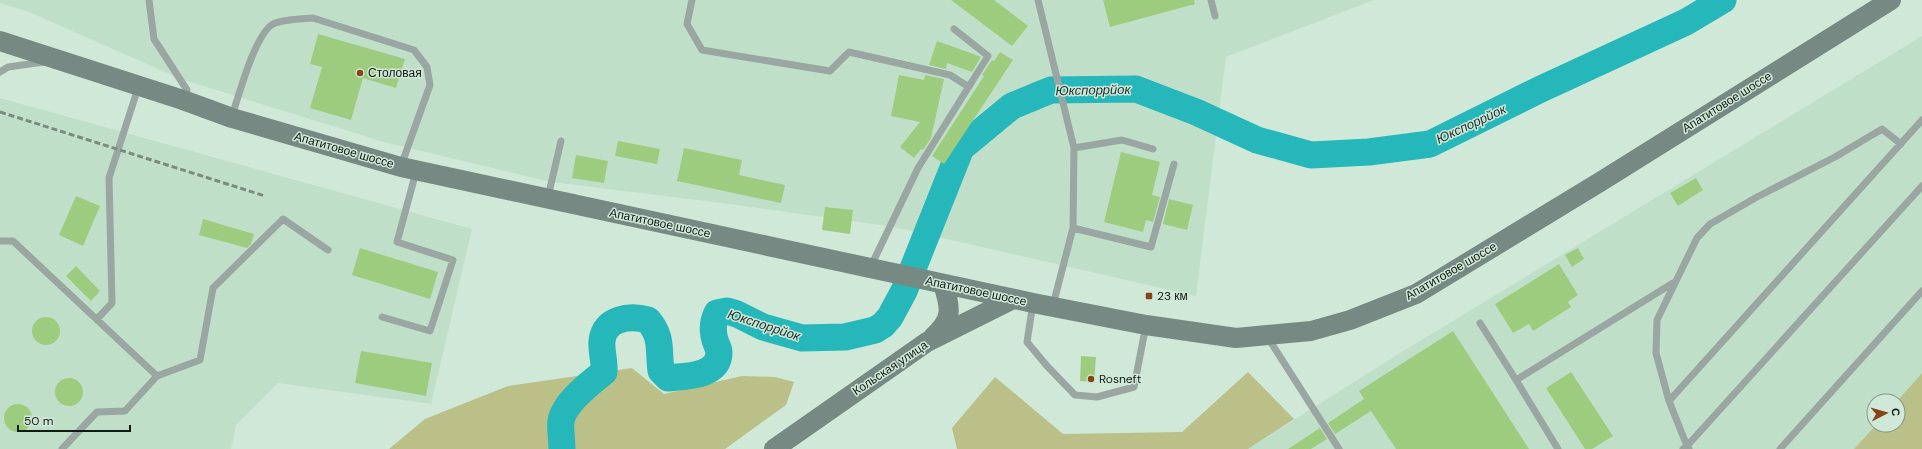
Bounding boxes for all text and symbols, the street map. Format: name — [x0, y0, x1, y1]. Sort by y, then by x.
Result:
place label: Столовая — [368, 65, 422, 81]
marker: Столовая — [355, 68, 365, 78]
street label: Апатитовое шоссе — [1679, 68, 1775, 136]
water label: Юкспоррйок — [1055, 81, 1132, 99]
water label: Юкспоррйок — [1433, 100, 1509, 148]
street label: Апатитовое шоссе — [292, 128, 396, 172]
street label: Апатитовое шоссе — [608, 204, 712, 242]
street label: Апатитовое шоссе — [1402, 238, 1500, 304]
street label: Апатитовое шоссе — [924, 272, 1028, 310]
place label: 23 км — [1157, 288, 1188, 304]
marker: 23 км — [1144, 291, 1154, 301]
water label: Юкспоррйок — [726, 305, 803, 345]
street label: Кольская улица — [849, 337, 931, 399]
place label: Rosneft — [1099, 371, 1142, 387]
marker: Rosneft — [1086, 374, 1096, 384]
north arrow — [1866, 393, 1906, 433]
scale bar — [18, 407, 130, 433]
text: С — [1889, 407, 1903, 417]
text: 50 m — [24, 413, 53, 429]

